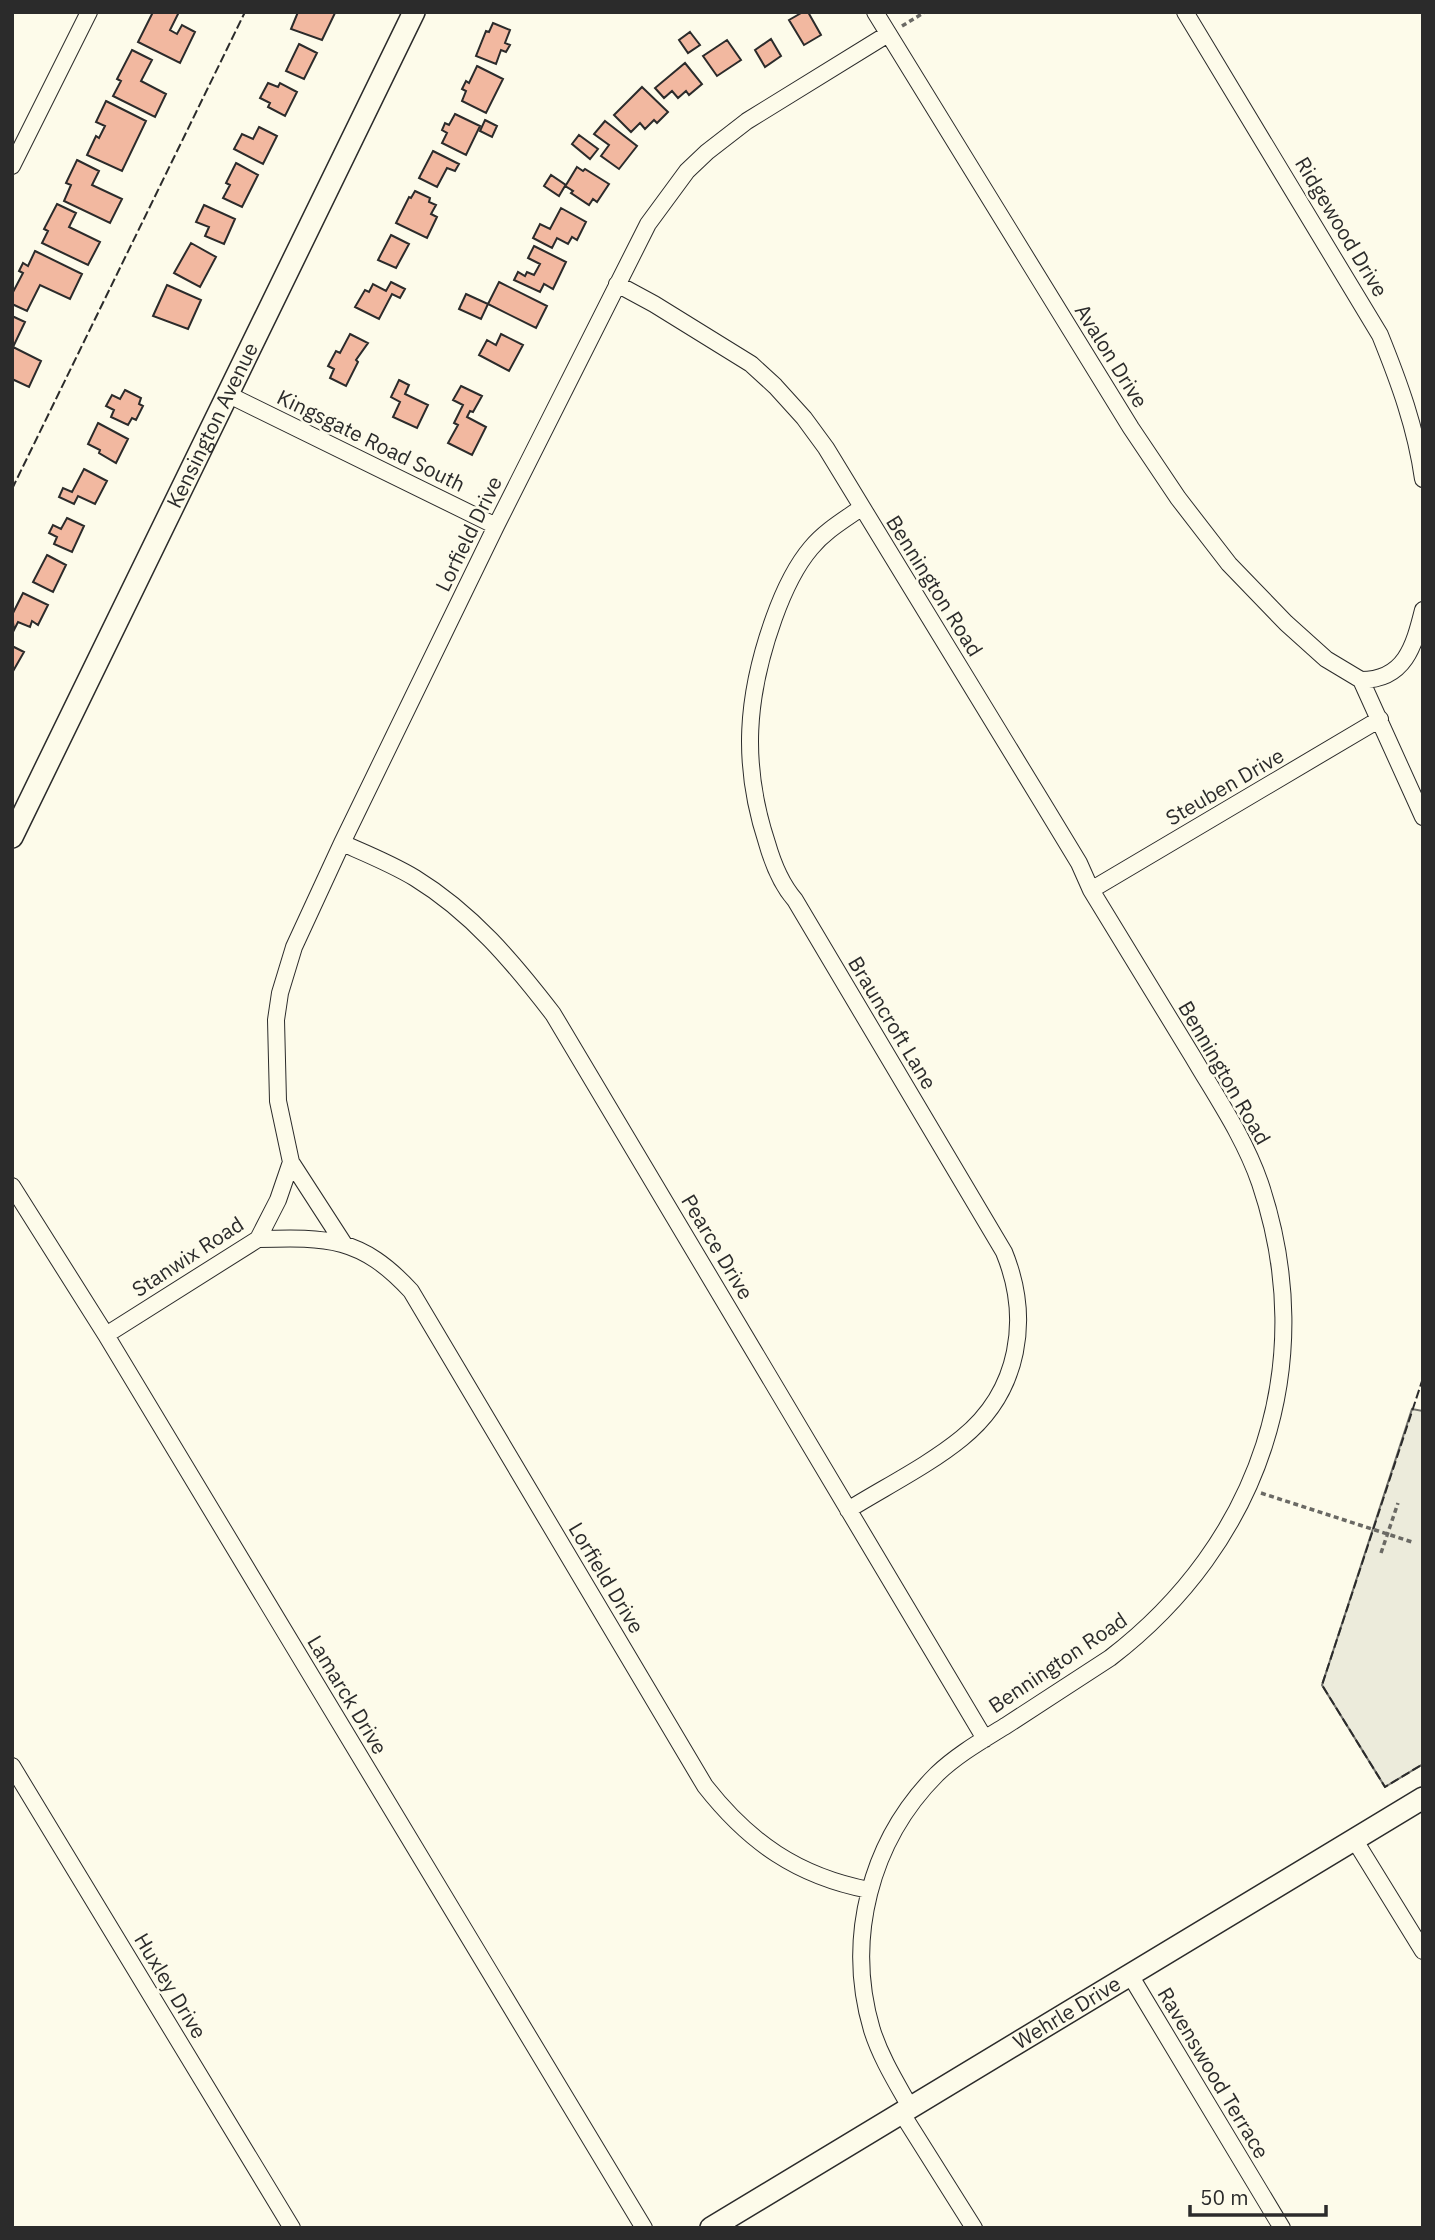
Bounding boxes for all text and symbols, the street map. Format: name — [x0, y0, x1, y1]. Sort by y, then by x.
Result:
street label: Ridgewood Drive — [1289, 151, 1395, 302]
street label: Avalon Drive — [1069, 298, 1155, 413]
street label: Kensington Avenue — [160, 337, 264, 512]
street label: Kingsgate Road South — [273, 382, 470, 498]
street label: Lorfield Drive — [428, 471, 508, 596]
street label: Bennington Road — [880, 510, 990, 661]
street label: Steuben Drive — [1160, 741, 1289, 831]
street label: Brauncroft Lane — [842, 951, 944, 1094]
street label: Bennington Road — [1172, 996, 1277, 1149]
street label: Pearce Drive — [675, 1189, 760, 1304]
street label: Stanwix Road — [126, 1210, 249, 1303]
street label: Lorfield Drive — [563, 1517, 651, 1638]
street label: Bennington Road — [983, 1605, 1132, 1719]
street label: Lamarck Drive — [301, 1630, 394, 1759]
street label: Huxley Drive — [128, 1927, 213, 2044]
street label: Wehrle Drive — [1008, 1969, 1125, 2055]
street label: Ravenswood Terrace — [1152, 1982, 1276, 2163]
scale bar — [1190, 2174, 1326, 2218]
text: 50 m — [1200, 2183, 1249, 2211]

